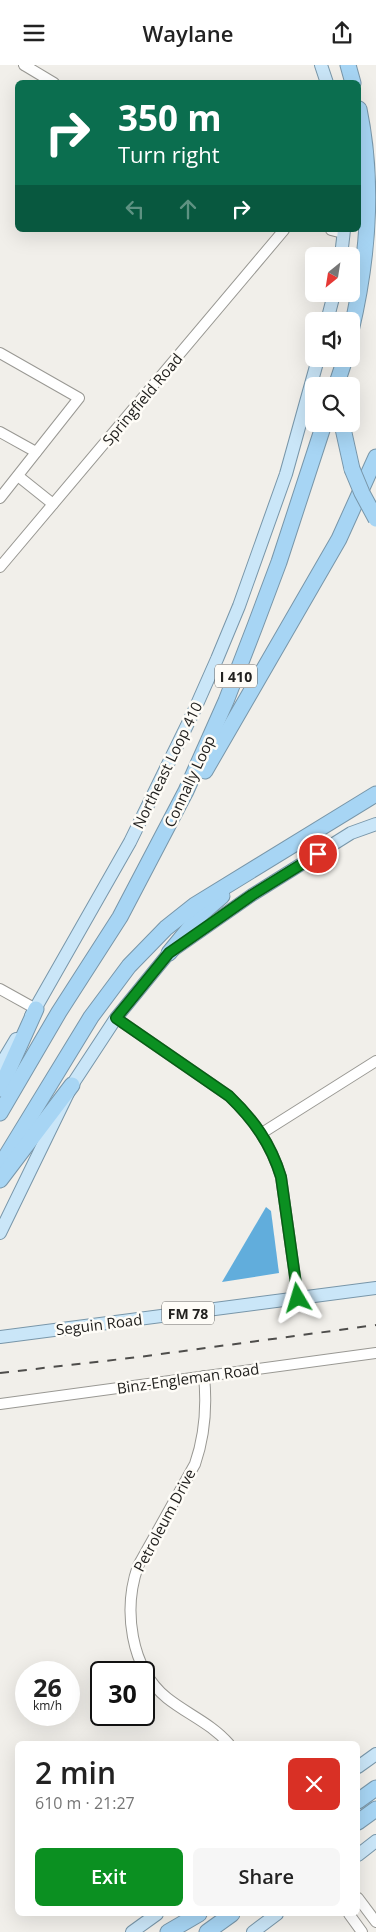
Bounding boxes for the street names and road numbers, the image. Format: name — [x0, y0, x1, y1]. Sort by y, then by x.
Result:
street label: Springfield Road — [98, 349, 186, 449]
road number: I 410 — [215, 665, 257, 687]
street label: Northeast Loop 410 — [128, 698, 206, 832]
street label: Connally Loop — [159, 732, 219, 830]
road number: FM 78 — [162, 1301, 214, 1325]
street label: Seguin Road — [55, 1309, 143, 1339]
street label: Binz-Engleman Road — [116, 1358, 260, 1398]
street label: Petroleum Drive — [128, 1465, 200, 1575]

